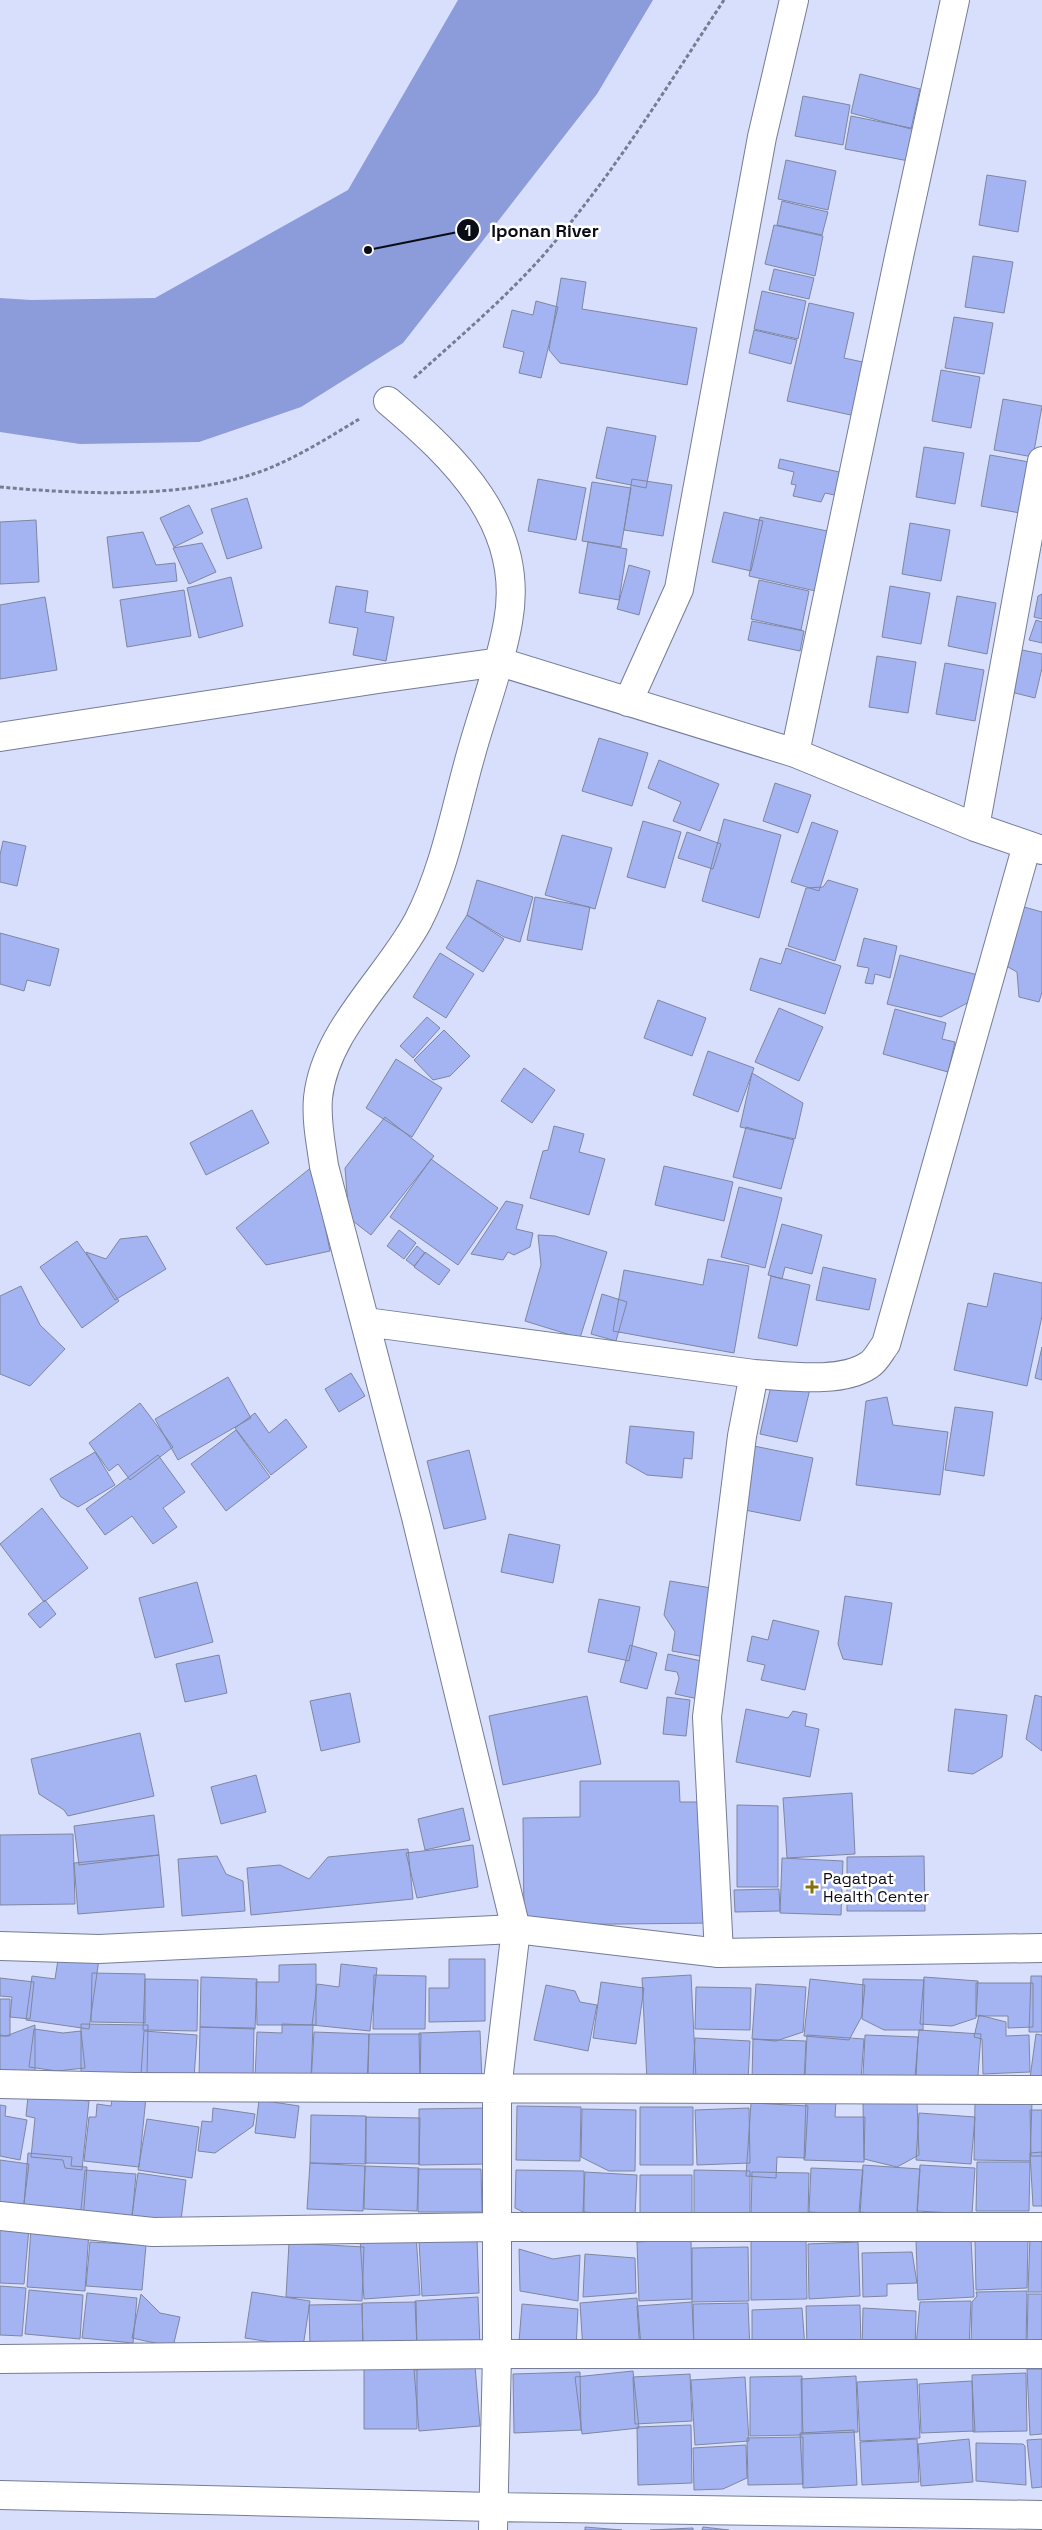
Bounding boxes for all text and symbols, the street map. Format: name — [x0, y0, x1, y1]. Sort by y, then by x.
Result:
callout: Iponan River — [456, 214, 608, 247]
text: Iponan River — [491, 219, 599, 242]
text: 1 — [465, 221, 471, 240]
place label: Pagatpat Health Center — [823, 1868, 929, 1907]
marker: Pagatpat Health Center — [805, 1880, 819, 1894]

